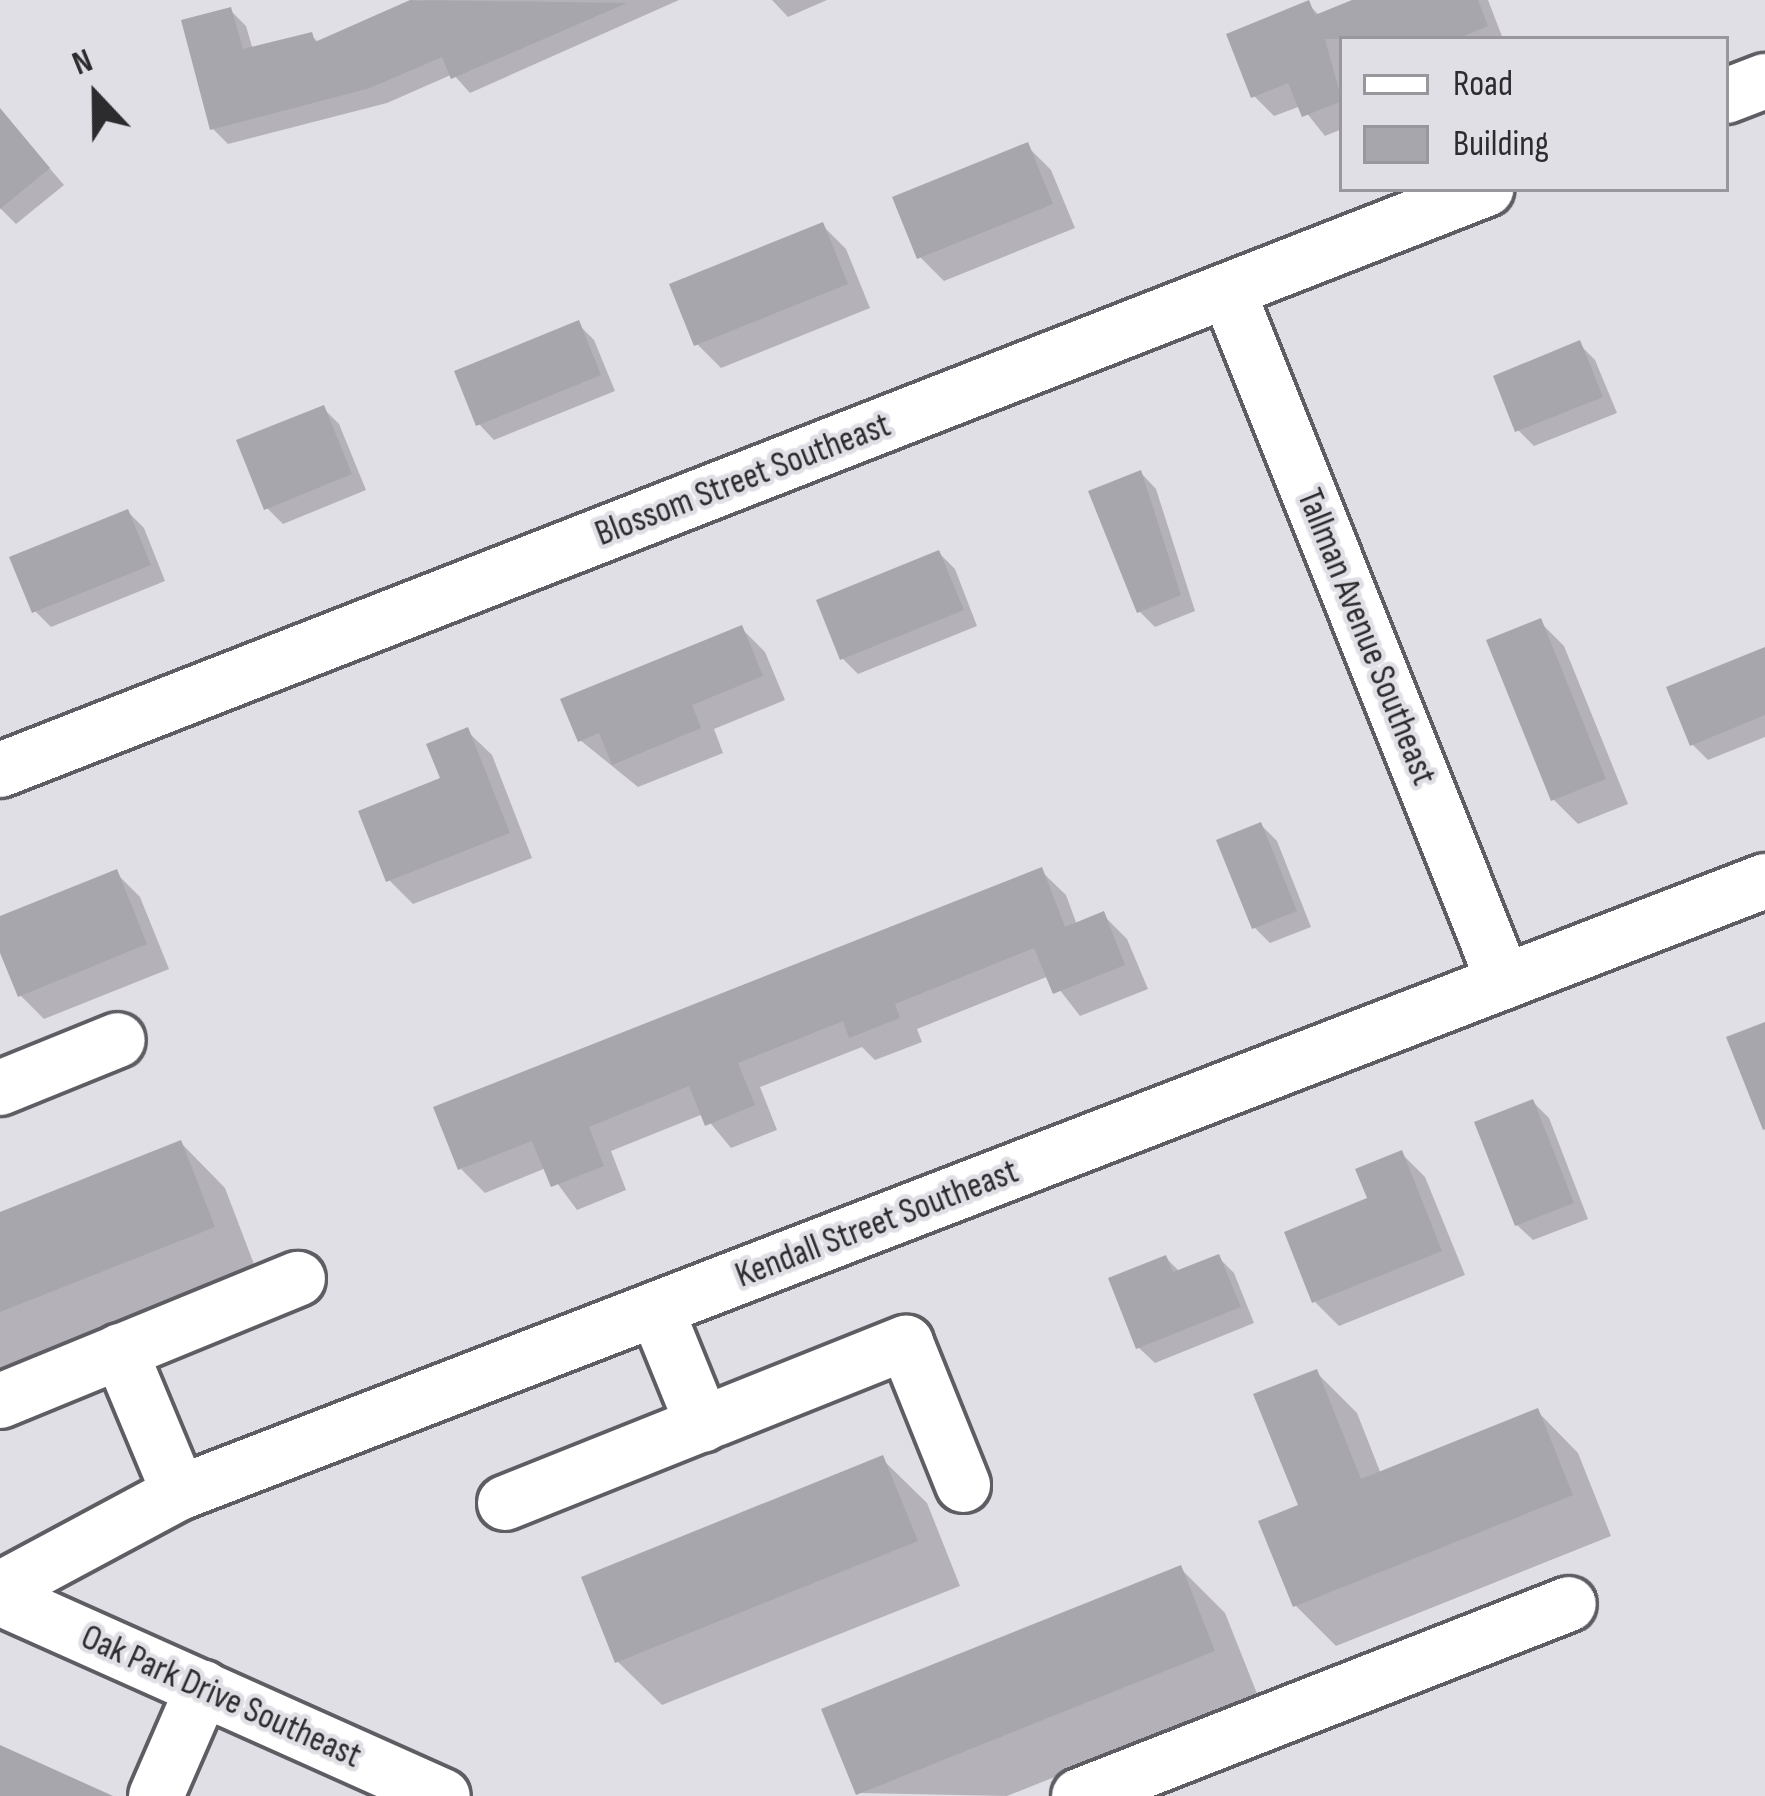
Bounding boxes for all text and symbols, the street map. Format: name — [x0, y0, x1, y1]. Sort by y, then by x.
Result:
north arrow — [36, 36, 156, 156]
legend — [1339, 36, 1729, 192]
text: N — [67, 41, 98, 84]
text: Road — [1453, 63, 1513, 106]
text: Building — [1453, 123, 1549, 166]
street label: Blossom Street Southeast — [589, 404, 897, 556]
street label: Tallman Avenue Southeast — [1287, 483, 1445, 791]
street label: Kendall Street Southeast — [730, 1150, 1024, 1298]
street label: Oak Park Drive Southeast — [74, 1616, 368, 1778]

